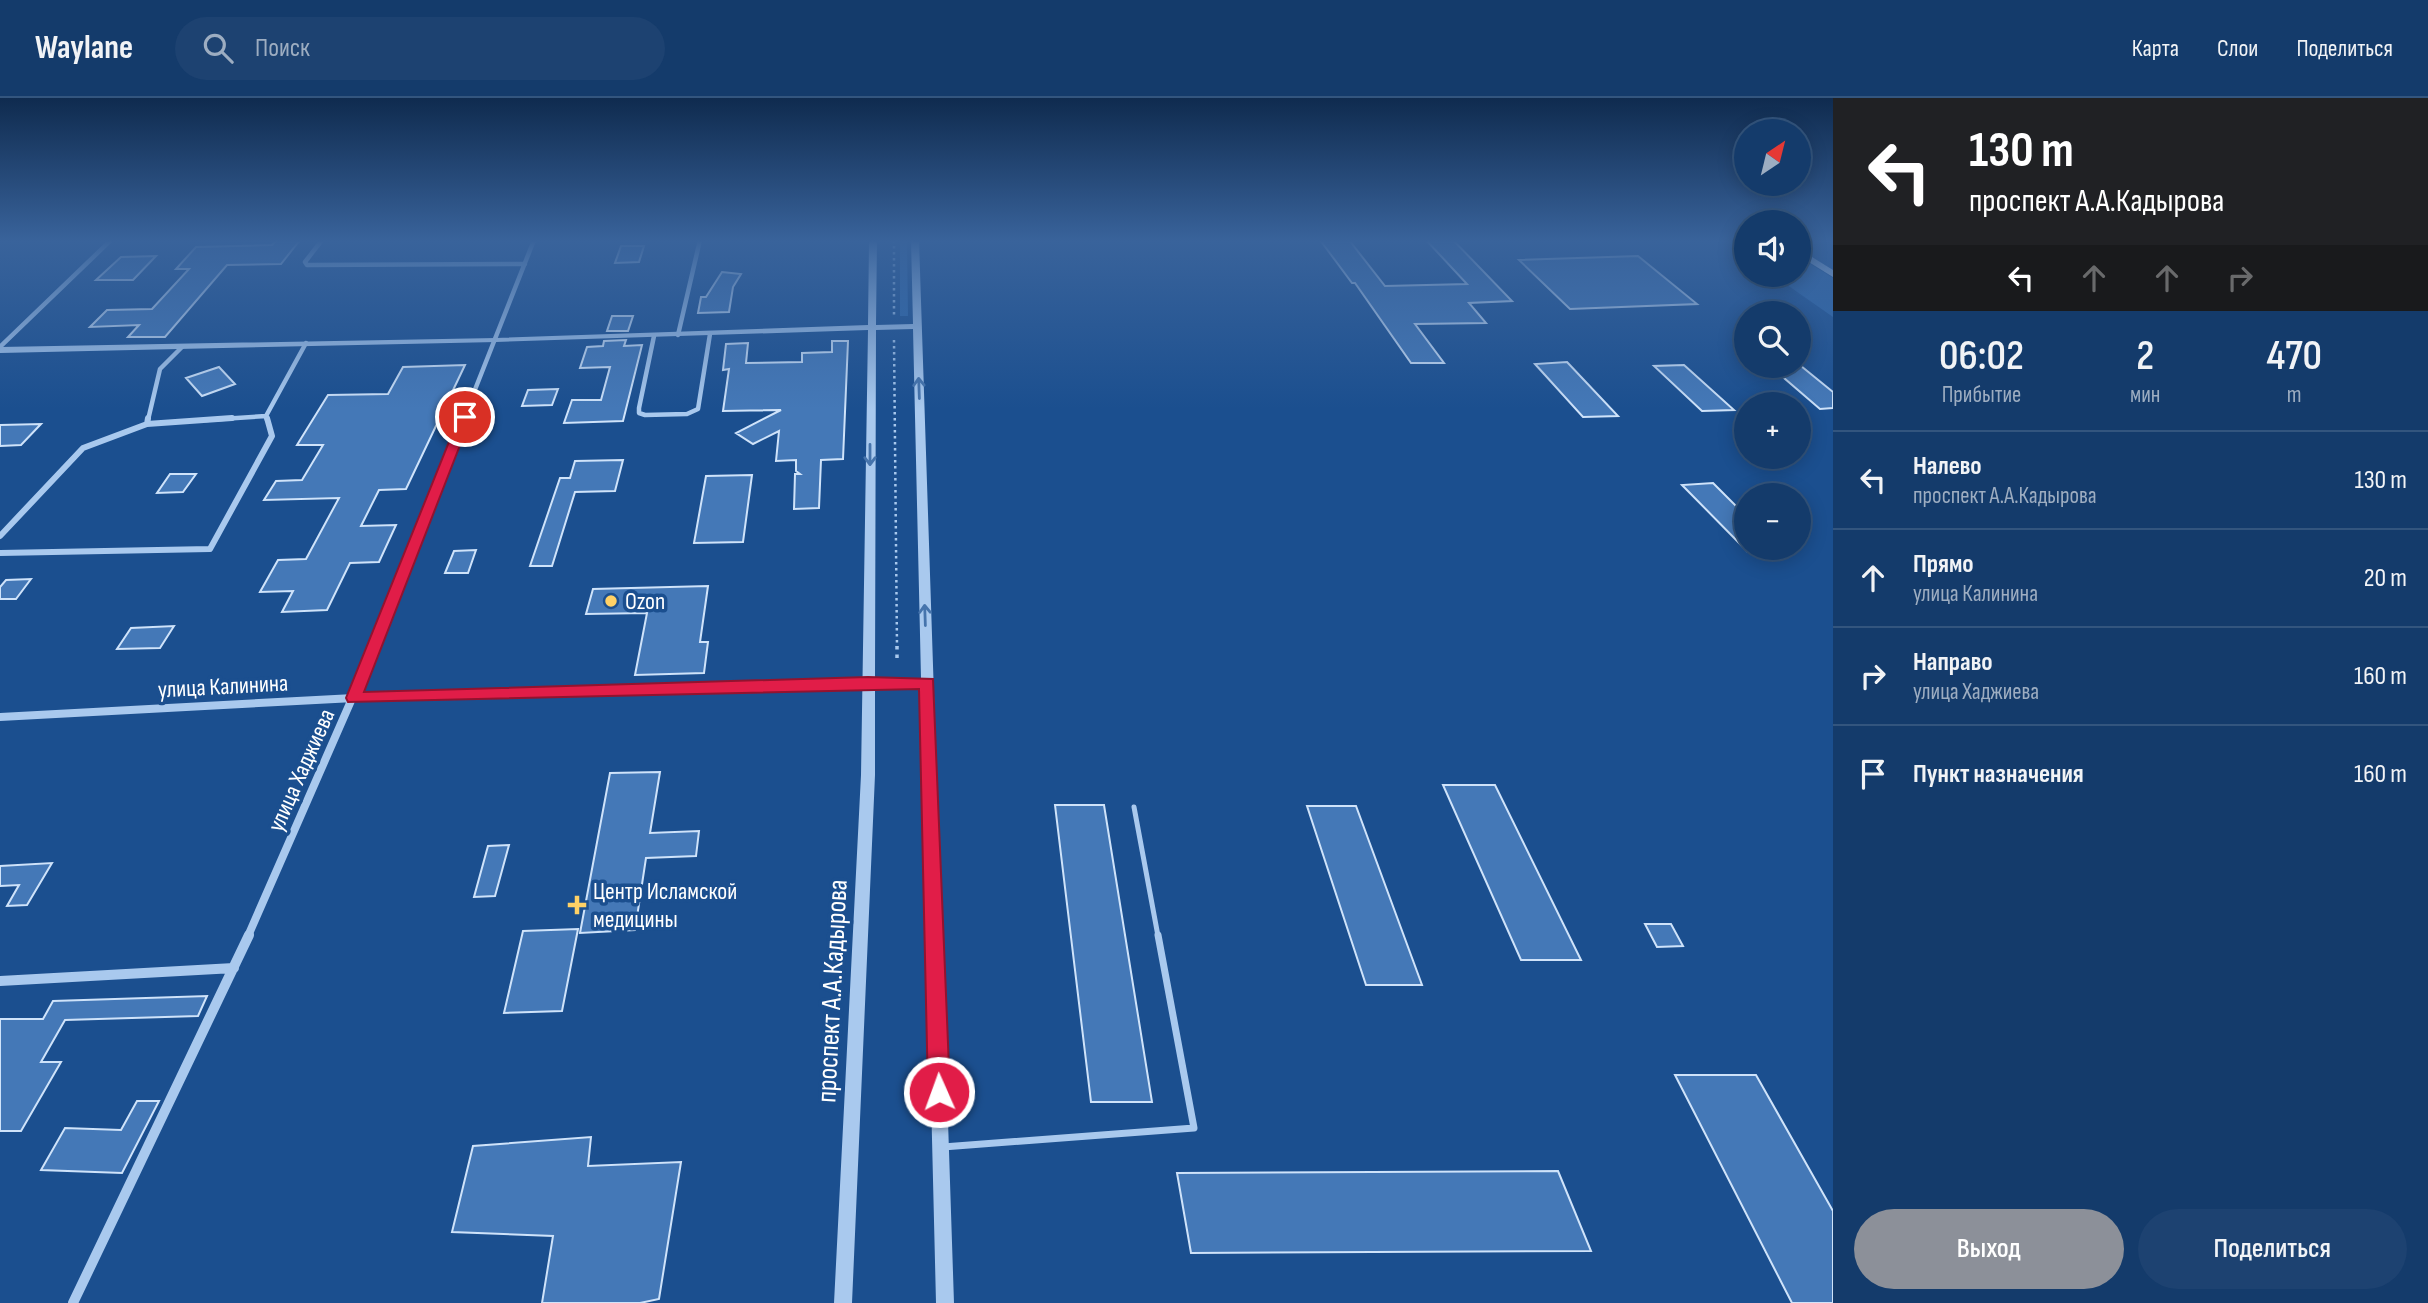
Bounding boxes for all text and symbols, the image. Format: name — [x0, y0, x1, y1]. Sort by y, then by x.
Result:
search box — [175, 17, 665, 80]
text: Waylane — [35, 28, 133, 68]
icon: search — [199, 29, 237, 67]
text: Поиск — [255, 33, 310, 64]
text: Карта — [2132, 34, 2179, 63]
text: Слои — [2217, 34, 2258, 63]
text: Поделиться — [2296, 34, 2393, 63]
north arrow — [1734, 119, 1811, 196]
map controls — [1734, 119, 1811, 560]
text: 130 m — [1969, 122, 2074, 181]
icon: left — [1854, 126, 1945, 217]
text: проспект А.А.Кадырова — [1969, 182, 2224, 221]
button: sound — [1734, 210, 1811, 287]
icon: left — [2002, 259, 2040, 297]
icon: ahead — [2075, 259, 2113, 297]
icon: ahead — [2148, 259, 2186, 297]
icon: right — [2221, 259, 2259, 297]
button: search — [1734, 301, 1811, 378]
text: 06:02 — [1939, 331, 2024, 382]
text: 2 — [2136, 331, 2154, 382]
text: 470 — [2267, 331, 2322, 382]
one-way arrow — [912, 377, 925, 400]
text: Прибытие — [1942, 381, 2021, 409]
text: мин — [2130, 381, 2160, 409]
text: m — [2287, 381, 2302, 409]
pin — [435, 387, 495, 447]
button: + — [1734, 392, 1811, 469]
icon: arrive — [446, 398, 484, 436]
one-way arrow — [863, 444, 877, 467]
text: Налево — [1913, 451, 1982, 482]
icon: left — [1854, 461, 1892, 499]
text: 130 m — [2355, 465, 2407, 496]
text: проспект А.А.Кадырова — [1913, 482, 2097, 510]
button: − — [1734, 483, 1811, 560]
text: Прямо — [1913, 549, 1974, 580]
icon: ahead — [1854, 559, 1892, 597]
text: 20 m — [2364, 563, 2407, 594]
text: улица Калинина — [1913, 580, 2038, 608]
place label: Ozon — [625, 587, 665, 616]
marker: Ozon — [603, 593, 619, 609]
one-way arrow — [918, 604, 932, 627]
text: Направо — [1913, 647, 1992, 678]
icon: right — [1854, 657, 1892, 695]
text: 160 m — [2354, 661, 2407, 692]
street label: улица Калинина — [157, 669, 289, 704]
text: улица Хаджиева — [1913, 678, 2039, 706]
street label: улица Хаджиева — [261, 704, 341, 836]
icon: arrive — [1854, 755, 1892, 793]
text: Пункт назначения — [1913, 759, 2084, 790]
text: 160 m — [2354, 759, 2407, 790]
place label: Центр Исламской медицины — [593, 877, 737, 934]
street label: проспект А.А.Кадырова — [810, 879, 855, 1103]
marker: Центр Исламской медицины — [567, 895, 587, 915]
position arrow — [902, 1055, 976, 1129]
button: Выход — [1854, 1209, 2124, 1289]
button: Поделиться — [2138, 1209, 2407, 1289]

